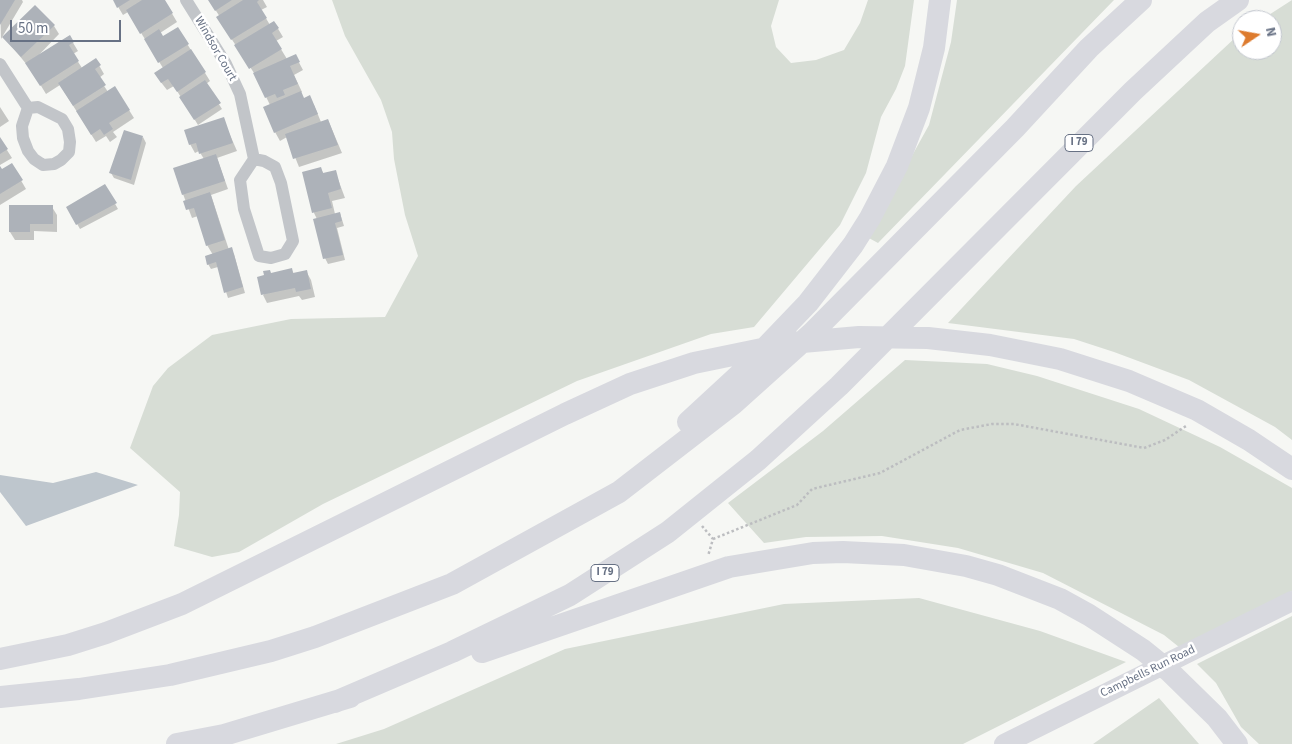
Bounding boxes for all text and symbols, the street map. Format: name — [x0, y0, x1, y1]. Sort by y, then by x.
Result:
scale bar — [12, 10, 124, 42]
north arrow — [1232, 10, 1282, 60]
street label: Windsor Court — [191, 14, 239, 84]
text: 50 m — [18, 18, 48, 39]
text: N — [1260, 25, 1281, 39]
road number: I 79 — [1065, 134, 1093, 152]
road number: I 79 — [591, 564, 619, 582]
street label: Campbells Run Road — [1098, 643, 1198, 701]

